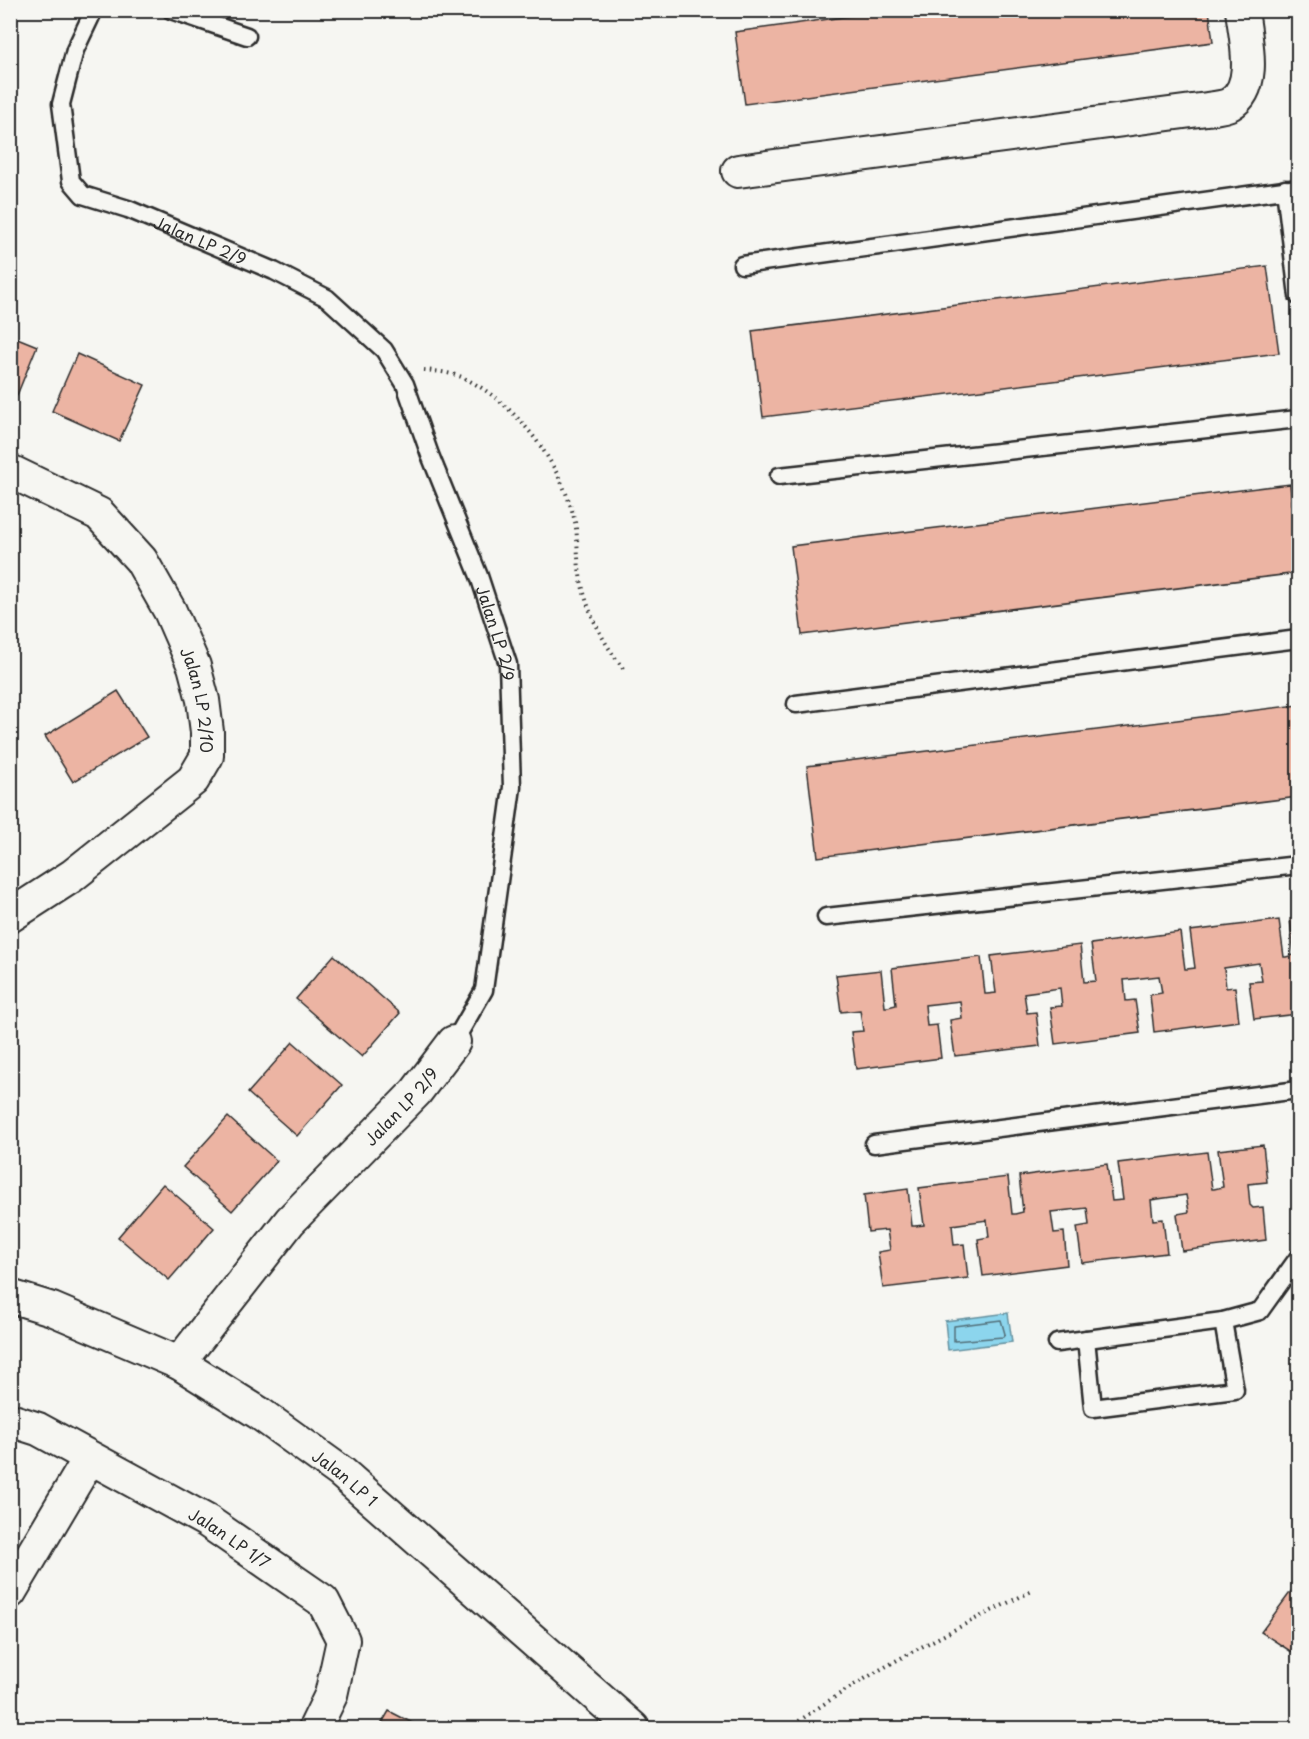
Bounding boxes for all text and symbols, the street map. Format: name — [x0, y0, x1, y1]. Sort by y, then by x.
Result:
street label: Jalan LP 2/9 — [150, 209, 251, 270]
street label: Jalan LP 2/9 — [471, 582, 521, 681]
street label: Jalan LP 2/10 — [175, 643, 219, 753]
street label: Jalan LP 2/9 — [359, 1062, 443, 1150]
street label: Jalan LP 1 — [308, 1443, 383, 1511]
street label: Jalan LP 1/7 — [185, 1501, 276, 1574]

